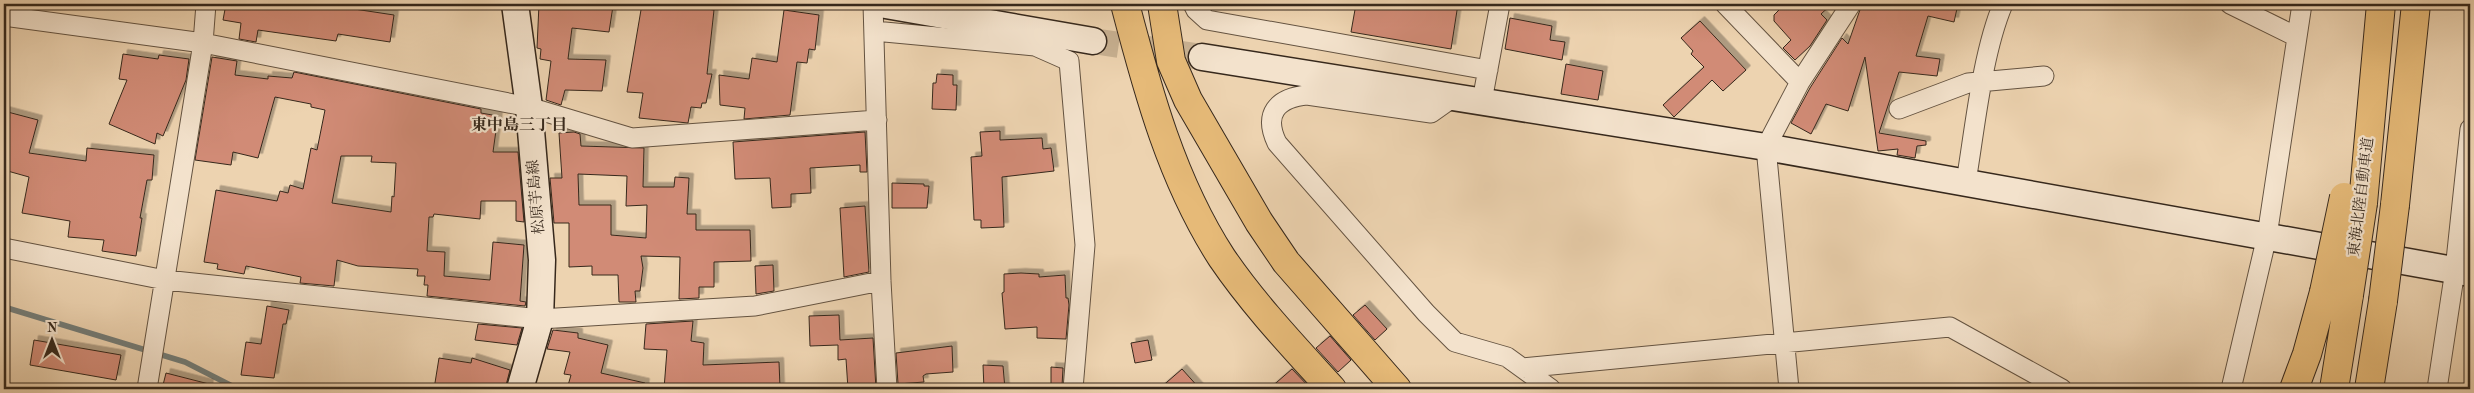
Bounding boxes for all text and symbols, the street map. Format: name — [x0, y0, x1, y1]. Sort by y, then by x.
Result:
district label: 東中島三丁目 — [471, 116, 567, 134]
street label: 東海北陸自動車道 — [2345, 136, 2377, 257]
street label: 松原芋島線 — [524, 159, 548, 235]
north arrow — [28, 316, 78, 366]
text: N — [47, 321, 58, 335]

